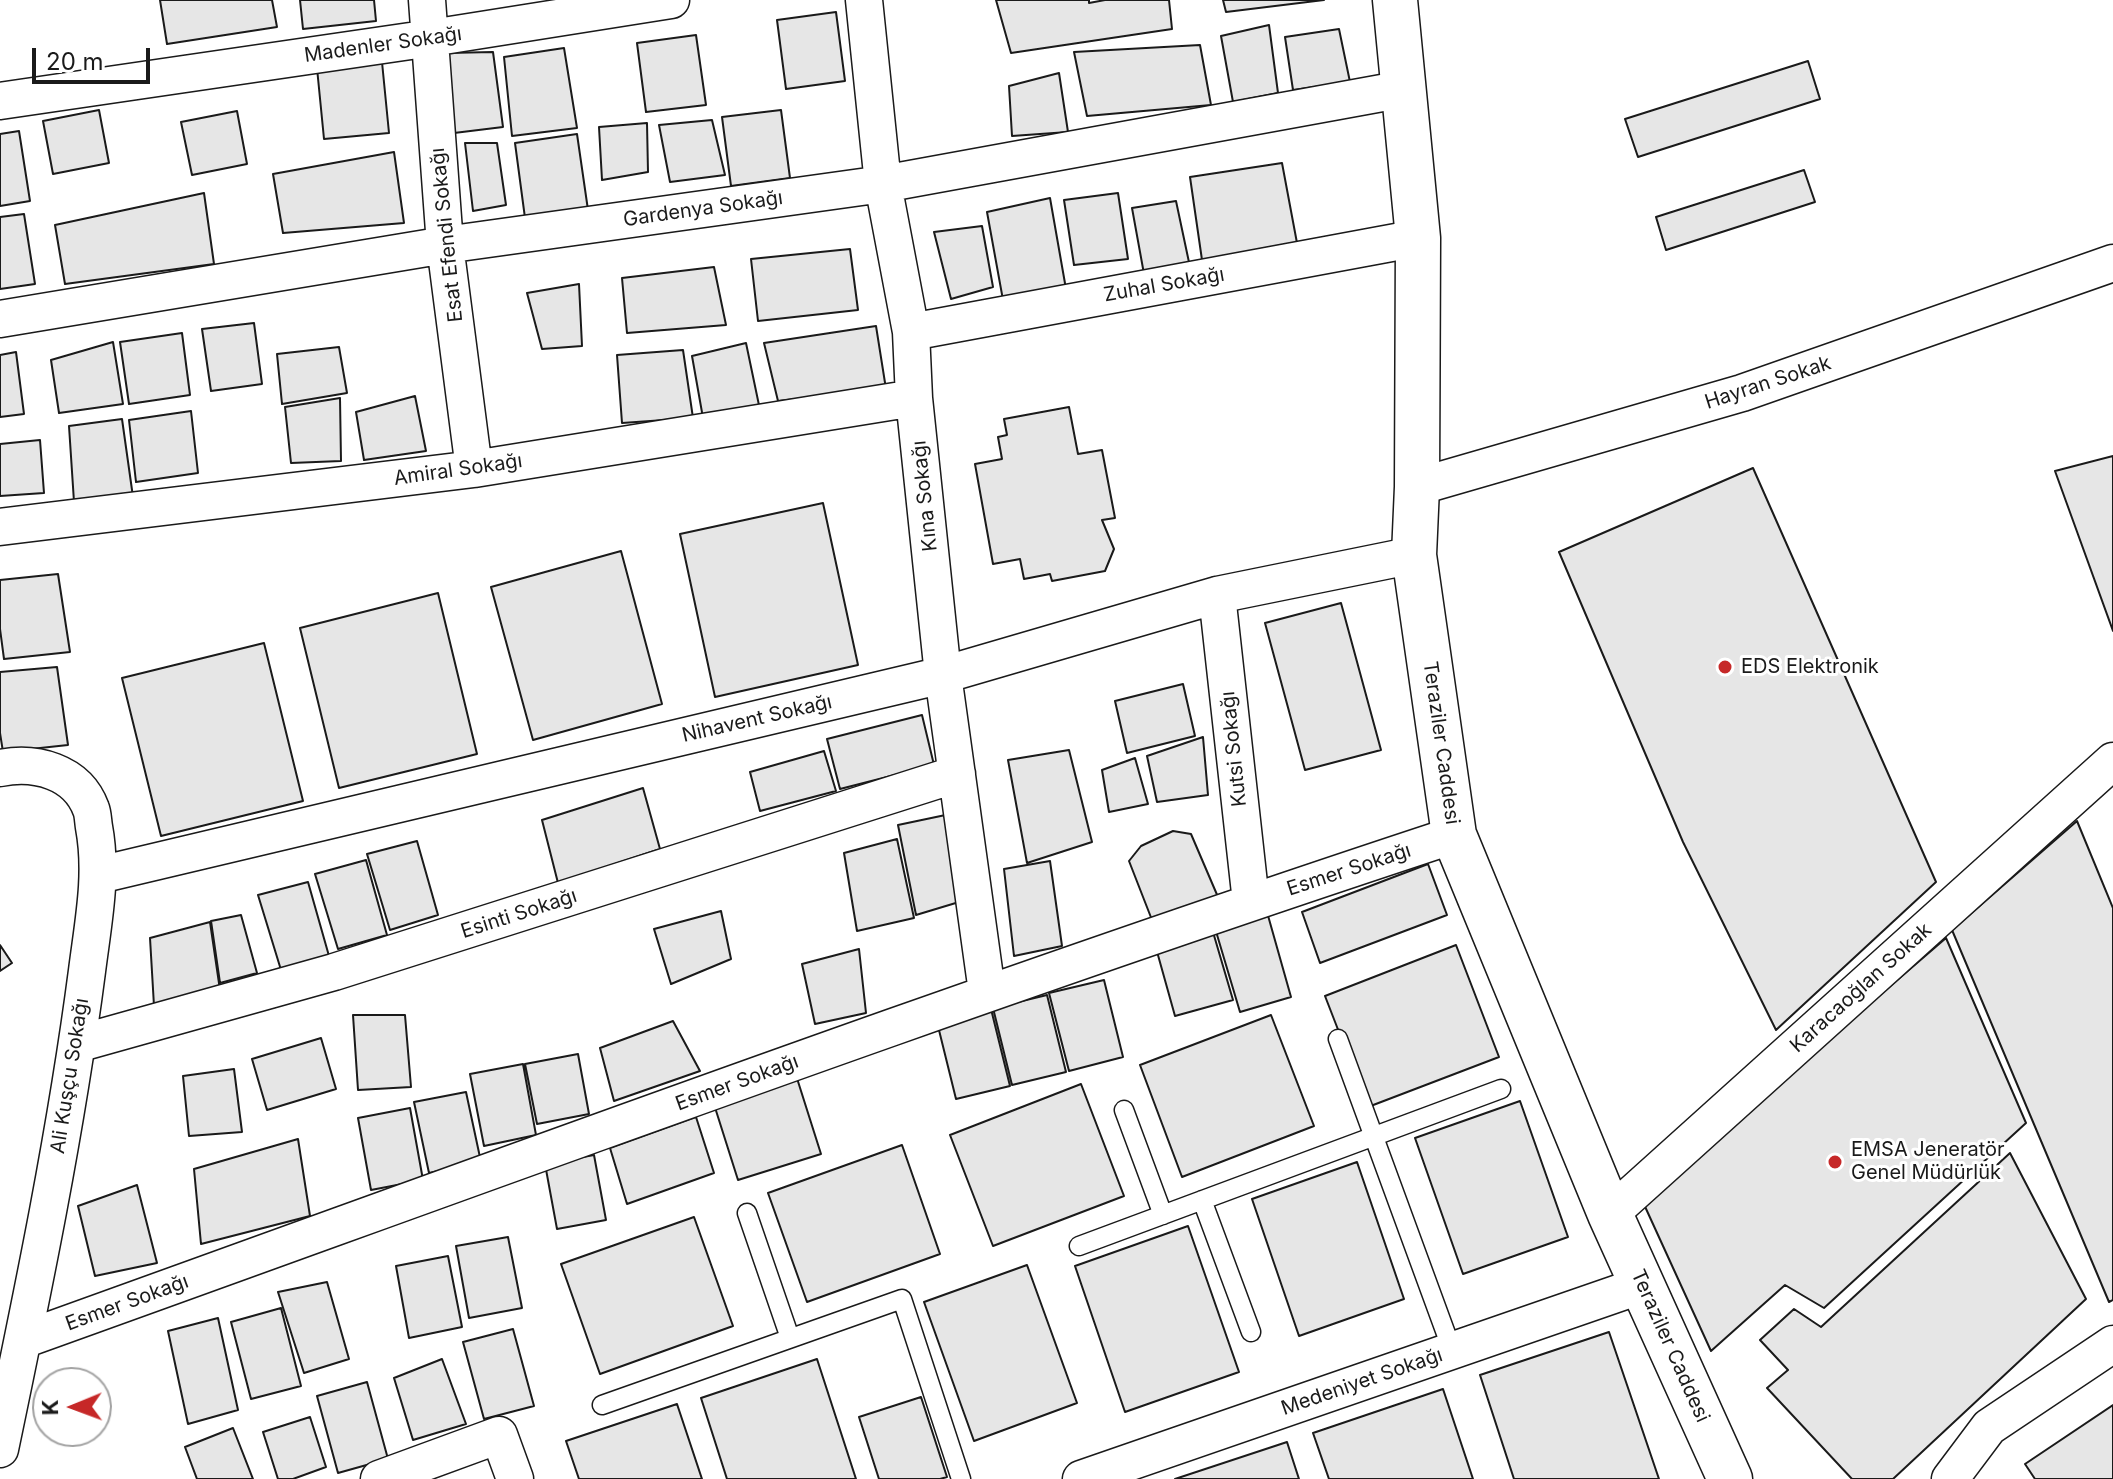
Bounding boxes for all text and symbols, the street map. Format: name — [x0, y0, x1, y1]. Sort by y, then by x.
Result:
street label: Madenler Sokağı — [303, 22, 463, 68]
scale bar — [36, 32, 154, 82]
text: 20 m — [46, 47, 104, 76]
street label: Esat Efendi Sokağı — [426, 147, 468, 323]
street label: Gardenya Sokağı — [622, 186, 784, 232]
street label: Zuhal Sokağı — [1102, 263, 1226, 307]
street label: Hayran Sokak — [1702, 351, 1834, 415]
street label: Kına Sokağı — [907, 439, 943, 553]
street label: Amiral Sokağı — [392, 449, 524, 491]
place label: EDS Elektronik — [1741, 655, 1879, 679]
marker: EDS Elektronik — [1716, 658, 1734, 676]
street label: Teraziler Caddesi — [1418, 660, 1464, 826]
street label: Nihavent Sokağı — [680, 690, 834, 748]
street label: Kutsi Sokağı — [1216, 690, 1252, 808]
street label: Esmer Sokağı — [1284, 839, 1414, 901]
street label: Esinti Sokağı — [458, 884, 580, 944]
street label: Karacaoğlan Sokak — [1785, 918, 1937, 1058]
street label: Ali Kuşçu Sokağı — [46, 996, 94, 1156]
street label: Esmer Sokağı — [672, 1050, 802, 1116]
place label: EMSA Jeneratör Genel Müdürlük — [1851, 1138, 2005, 1185]
marker: EMSA Jeneratör Genel Müdürlük — [1826, 1153, 1844, 1171]
street label: Teraziler Caddesi — [1626, 1266, 1714, 1426]
street label: Esmer Sokağı — [62, 1270, 192, 1336]
street label: Medeniyet Sokağı — [1278, 1343, 1446, 1421]
north arrow — [32, 1367, 112, 1447]
text: K — [37, 1399, 63, 1416]

